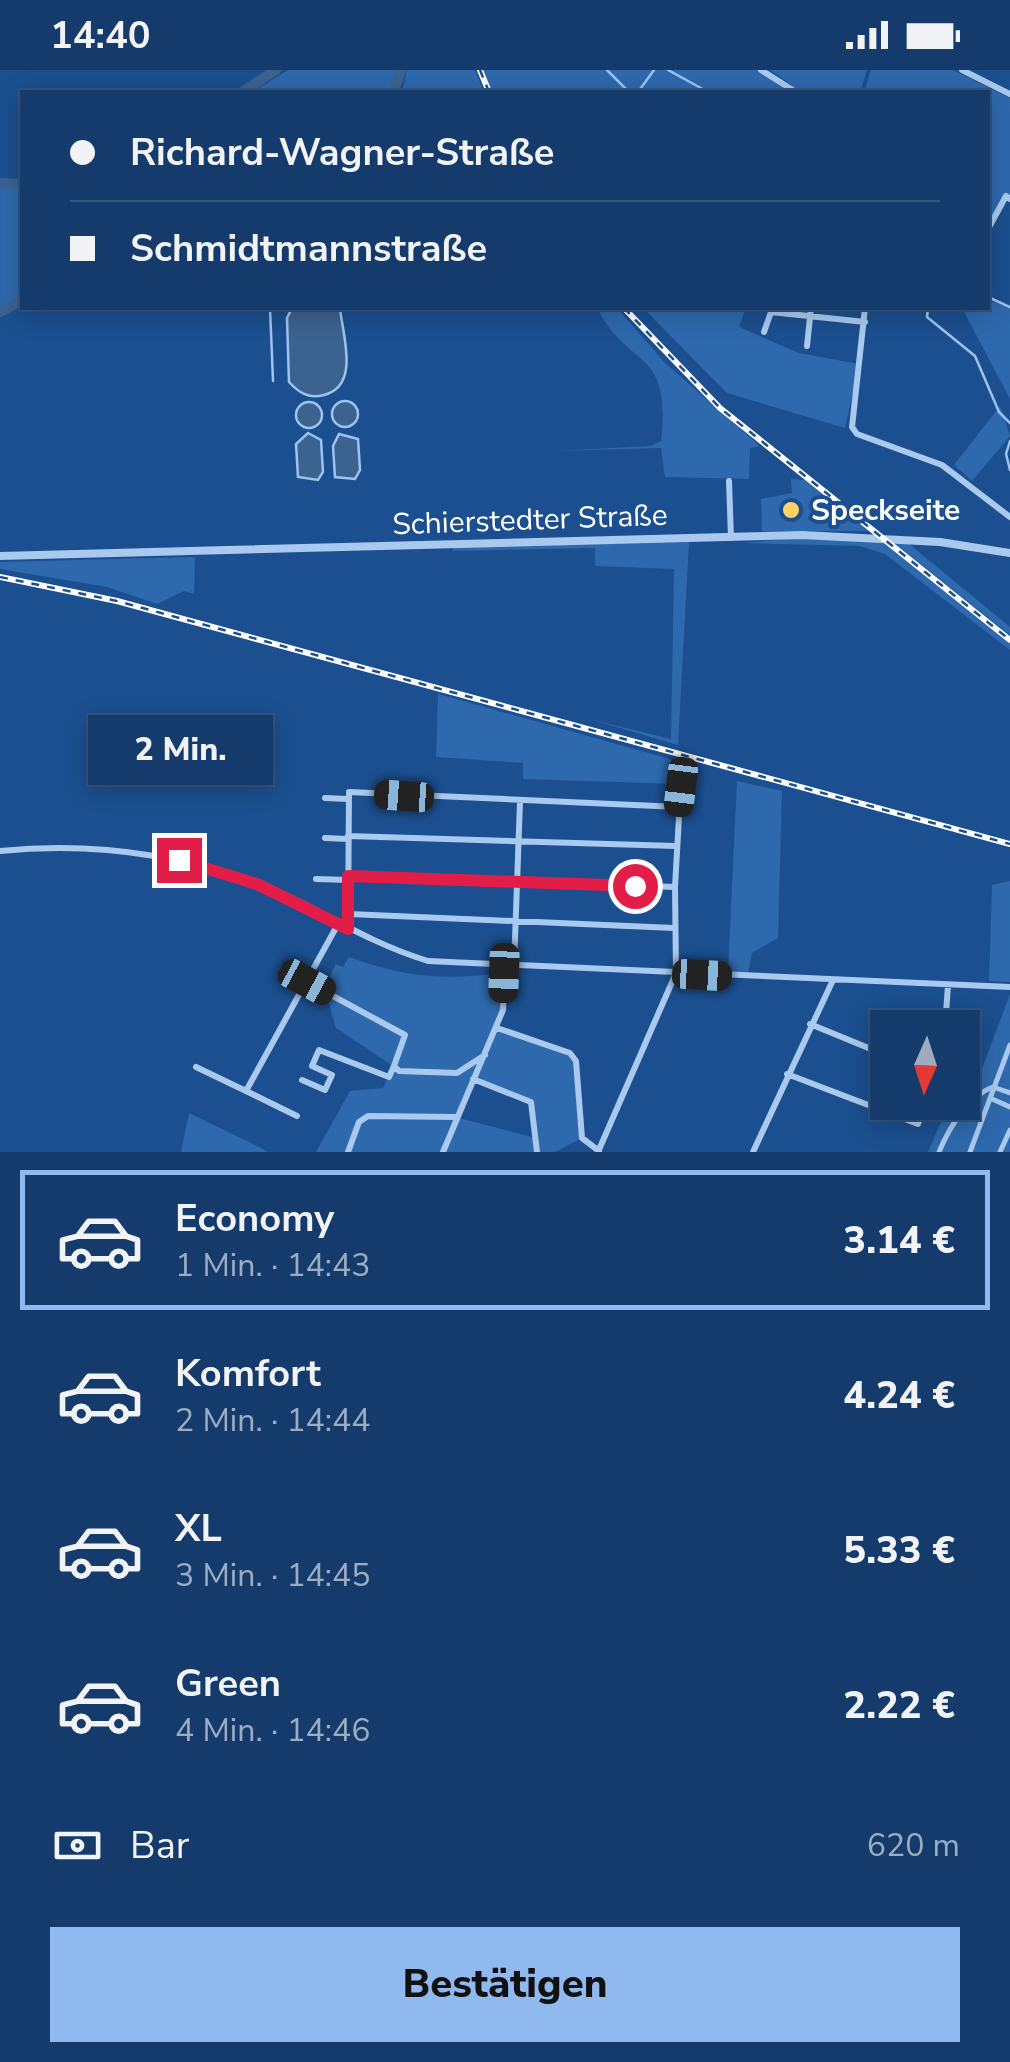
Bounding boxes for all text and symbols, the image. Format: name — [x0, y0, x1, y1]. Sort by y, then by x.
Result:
text: 14:40 — [50, 10, 151, 61]
text: Richard-Wagner-Straße — [130, 127, 554, 178]
text: Schmidtmannstraße — [130, 223, 487, 274]
place label: Speckseite — [811, 490, 960, 531]
street label: Schierstedter Straße — [392, 495, 668, 545]
marker: Speckseite — [780, 499, 802, 521]
callout: 2 Min. — [86, 715, 272, 785]
text: 2 Min. — [134, 728, 227, 771]
car — [662, 755, 700, 819]
car — [373, 779, 435, 813]
route end — [157, 838, 202, 883]
route start — [613, 864, 658, 909]
car — [488, 942, 520, 1004]
car — [273, 955, 341, 1009]
car — [671, 958, 733, 992]
north arrow — [870, 1010, 980, 1120]
map controls — [870, 1010, 980, 1120]
text: Economy — [175, 1193, 334, 1244]
icon: car — [55, 1195, 145, 1285]
text: 3.14 € — [843, 1215, 955, 1266]
text: 1 Min. · 14:43 — [175, 1244, 371, 1287]
text: Komfort — [175, 1348, 321, 1399]
icon: car — [55, 1350, 145, 1440]
text: 4.24 € — [843, 1370, 955, 1421]
text: 2 Min. · 14:44 — [175, 1399, 371, 1442]
text: XL — [175, 1503, 222, 1554]
icon: car — [55, 1505, 145, 1595]
text: 5.33 € — [843, 1525, 955, 1576]
text: 3 Min. · 14:45 — [175, 1554, 371, 1597]
text: Green — [175, 1658, 281, 1709]
icon: car — [55, 1660, 145, 1750]
text: 2.22 € — [843, 1680, 955, 1731]
text: 4 Min. · 14:46 — [175, 1709, 371, 1752]
icon: cash — [50, 1818, 105, 1873]
text: Bar — [130, 1820, 189, 1871]
text: 620 m — [867, 1824, 960, 1867]
button: Bestätigen — [50, 1927, 960, 2042]

